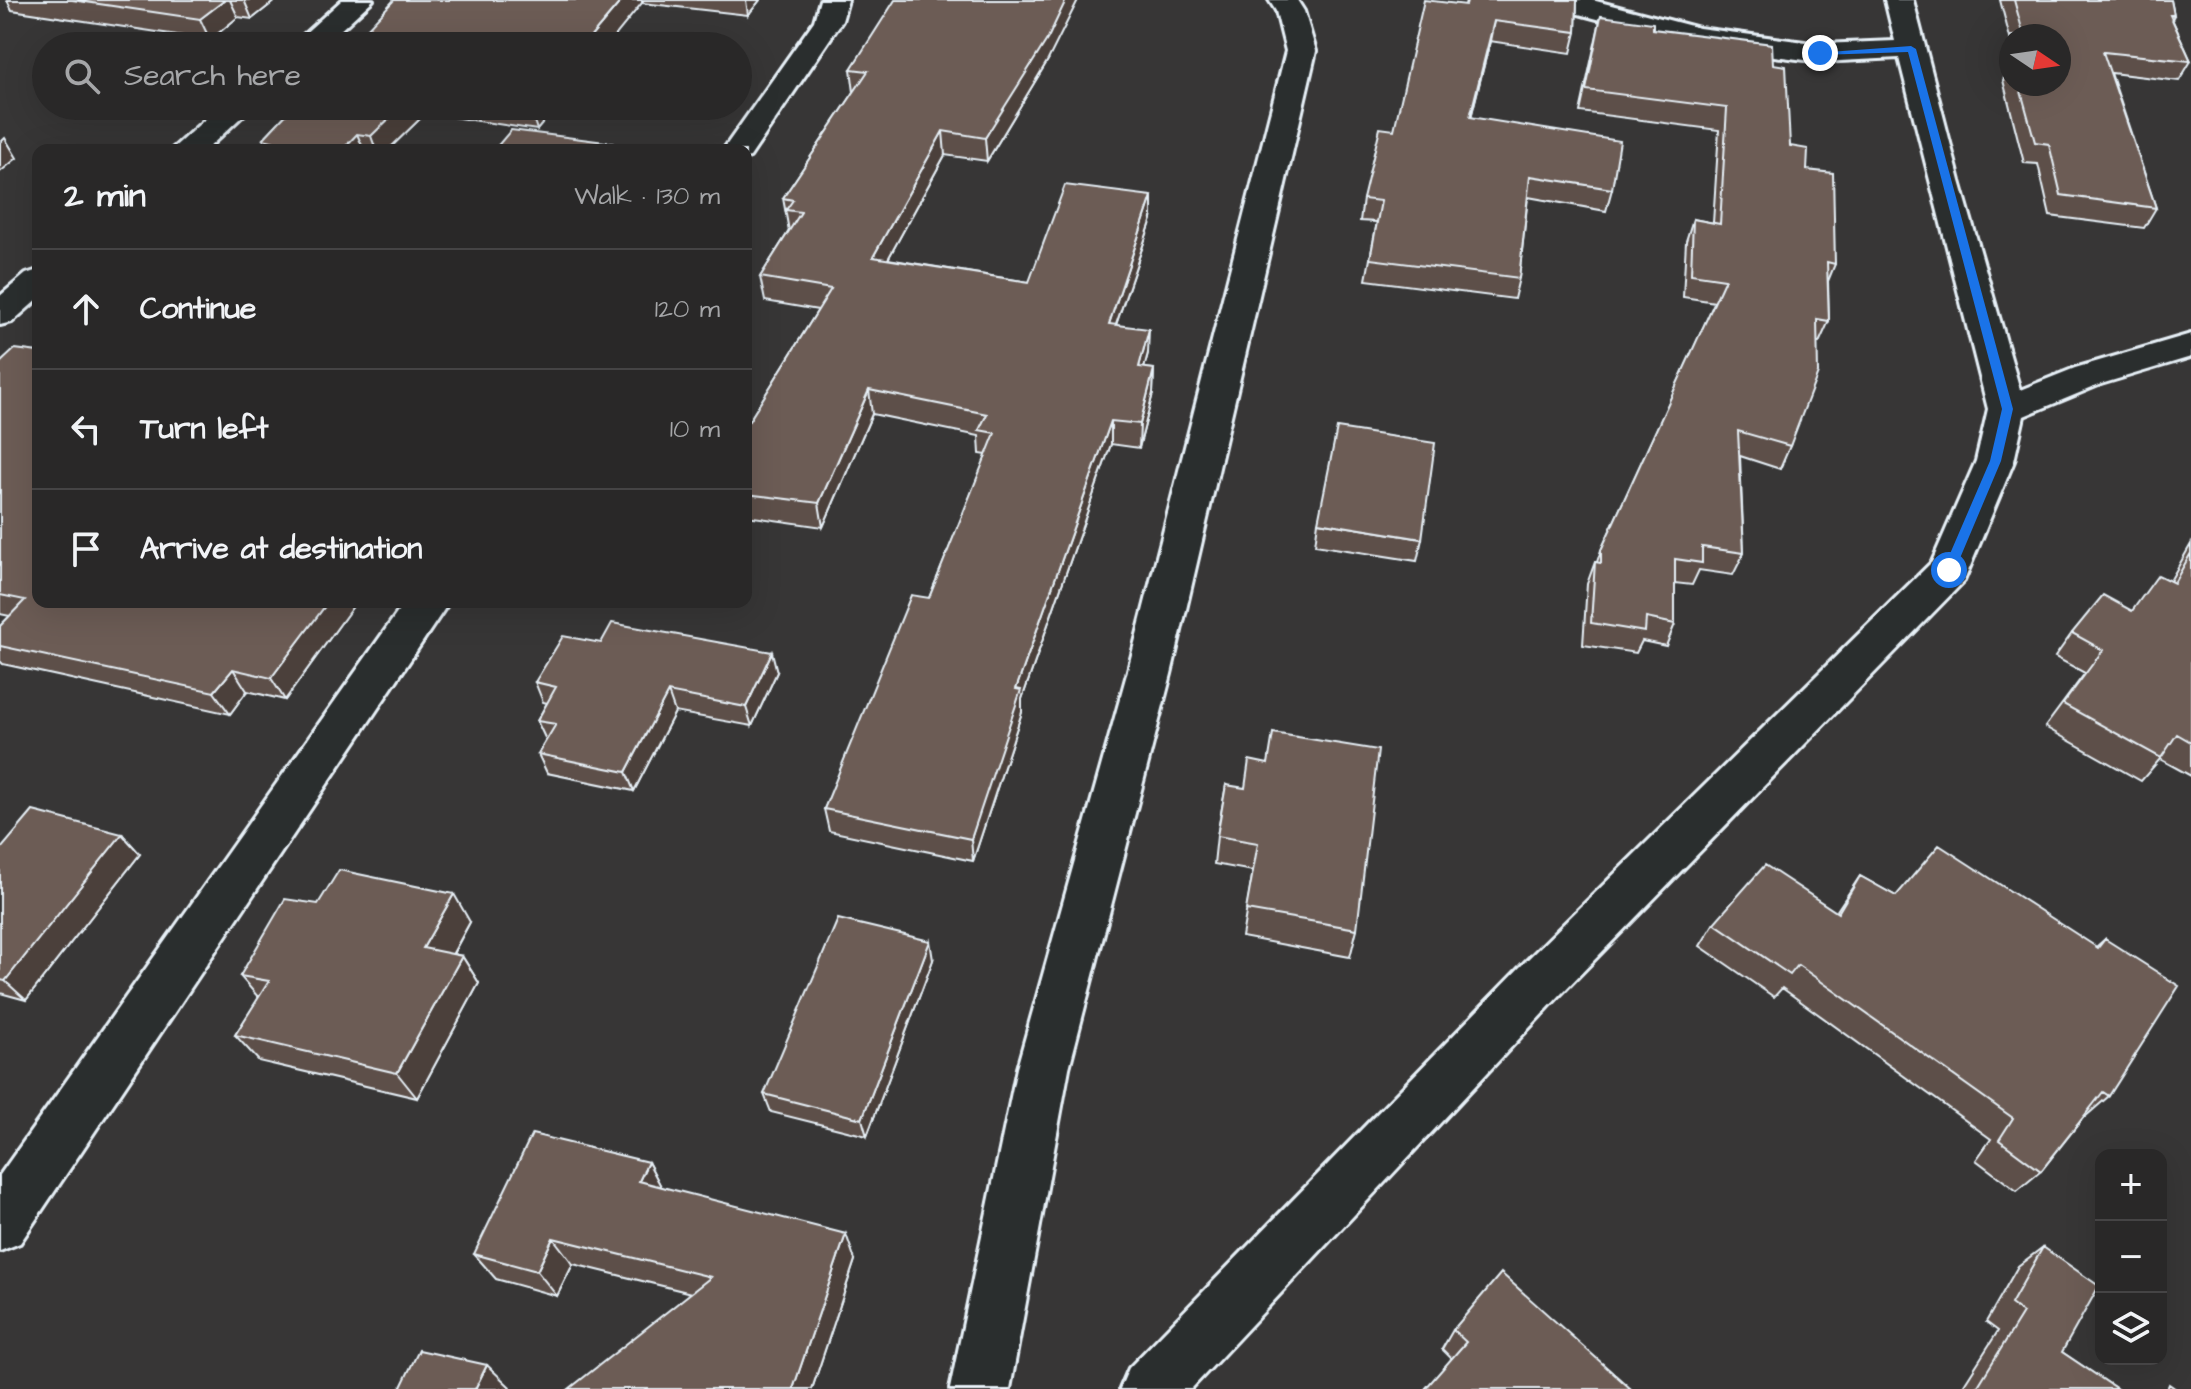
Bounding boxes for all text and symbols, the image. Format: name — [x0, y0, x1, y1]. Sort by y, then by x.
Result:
north arrow — [1999, 24, 2071, 96]
search box — [32, 32, 752, 120]
route end — [1802, 35, 1838, 71]
icon: search — [60, 54, 104, 98]
text: Search here — [124, 55, 301, 97]
text: 2 min — [64, 172, 146, 220]
text: Walk · 130 m — [574, 178, 720, 214]
icon: ahead — [64, 287, 108, 331]
text: Continue — [140, 288, 256, 330]
text: 120 m — [655, 291, 720, 327]
icon: left — [64, 407, 108, 451]
text: Turn left — [140, 408, 268, 450]
text: 10 m — [670, 411, 720, 447]
icon: arrive — [64, 527, 108, 571]
text: Arrive at destination — [140, 528, 422, 570]
route start — [1931, 552, 1967, 588]
map controls — [2095, 1149, 2167, 1365]
button: + — [2095, 1149, 2167, 1221]
button: − — [2095, 1221, 2167, 1293]
button: layers — [2095, 1293, 2167, 1365]

